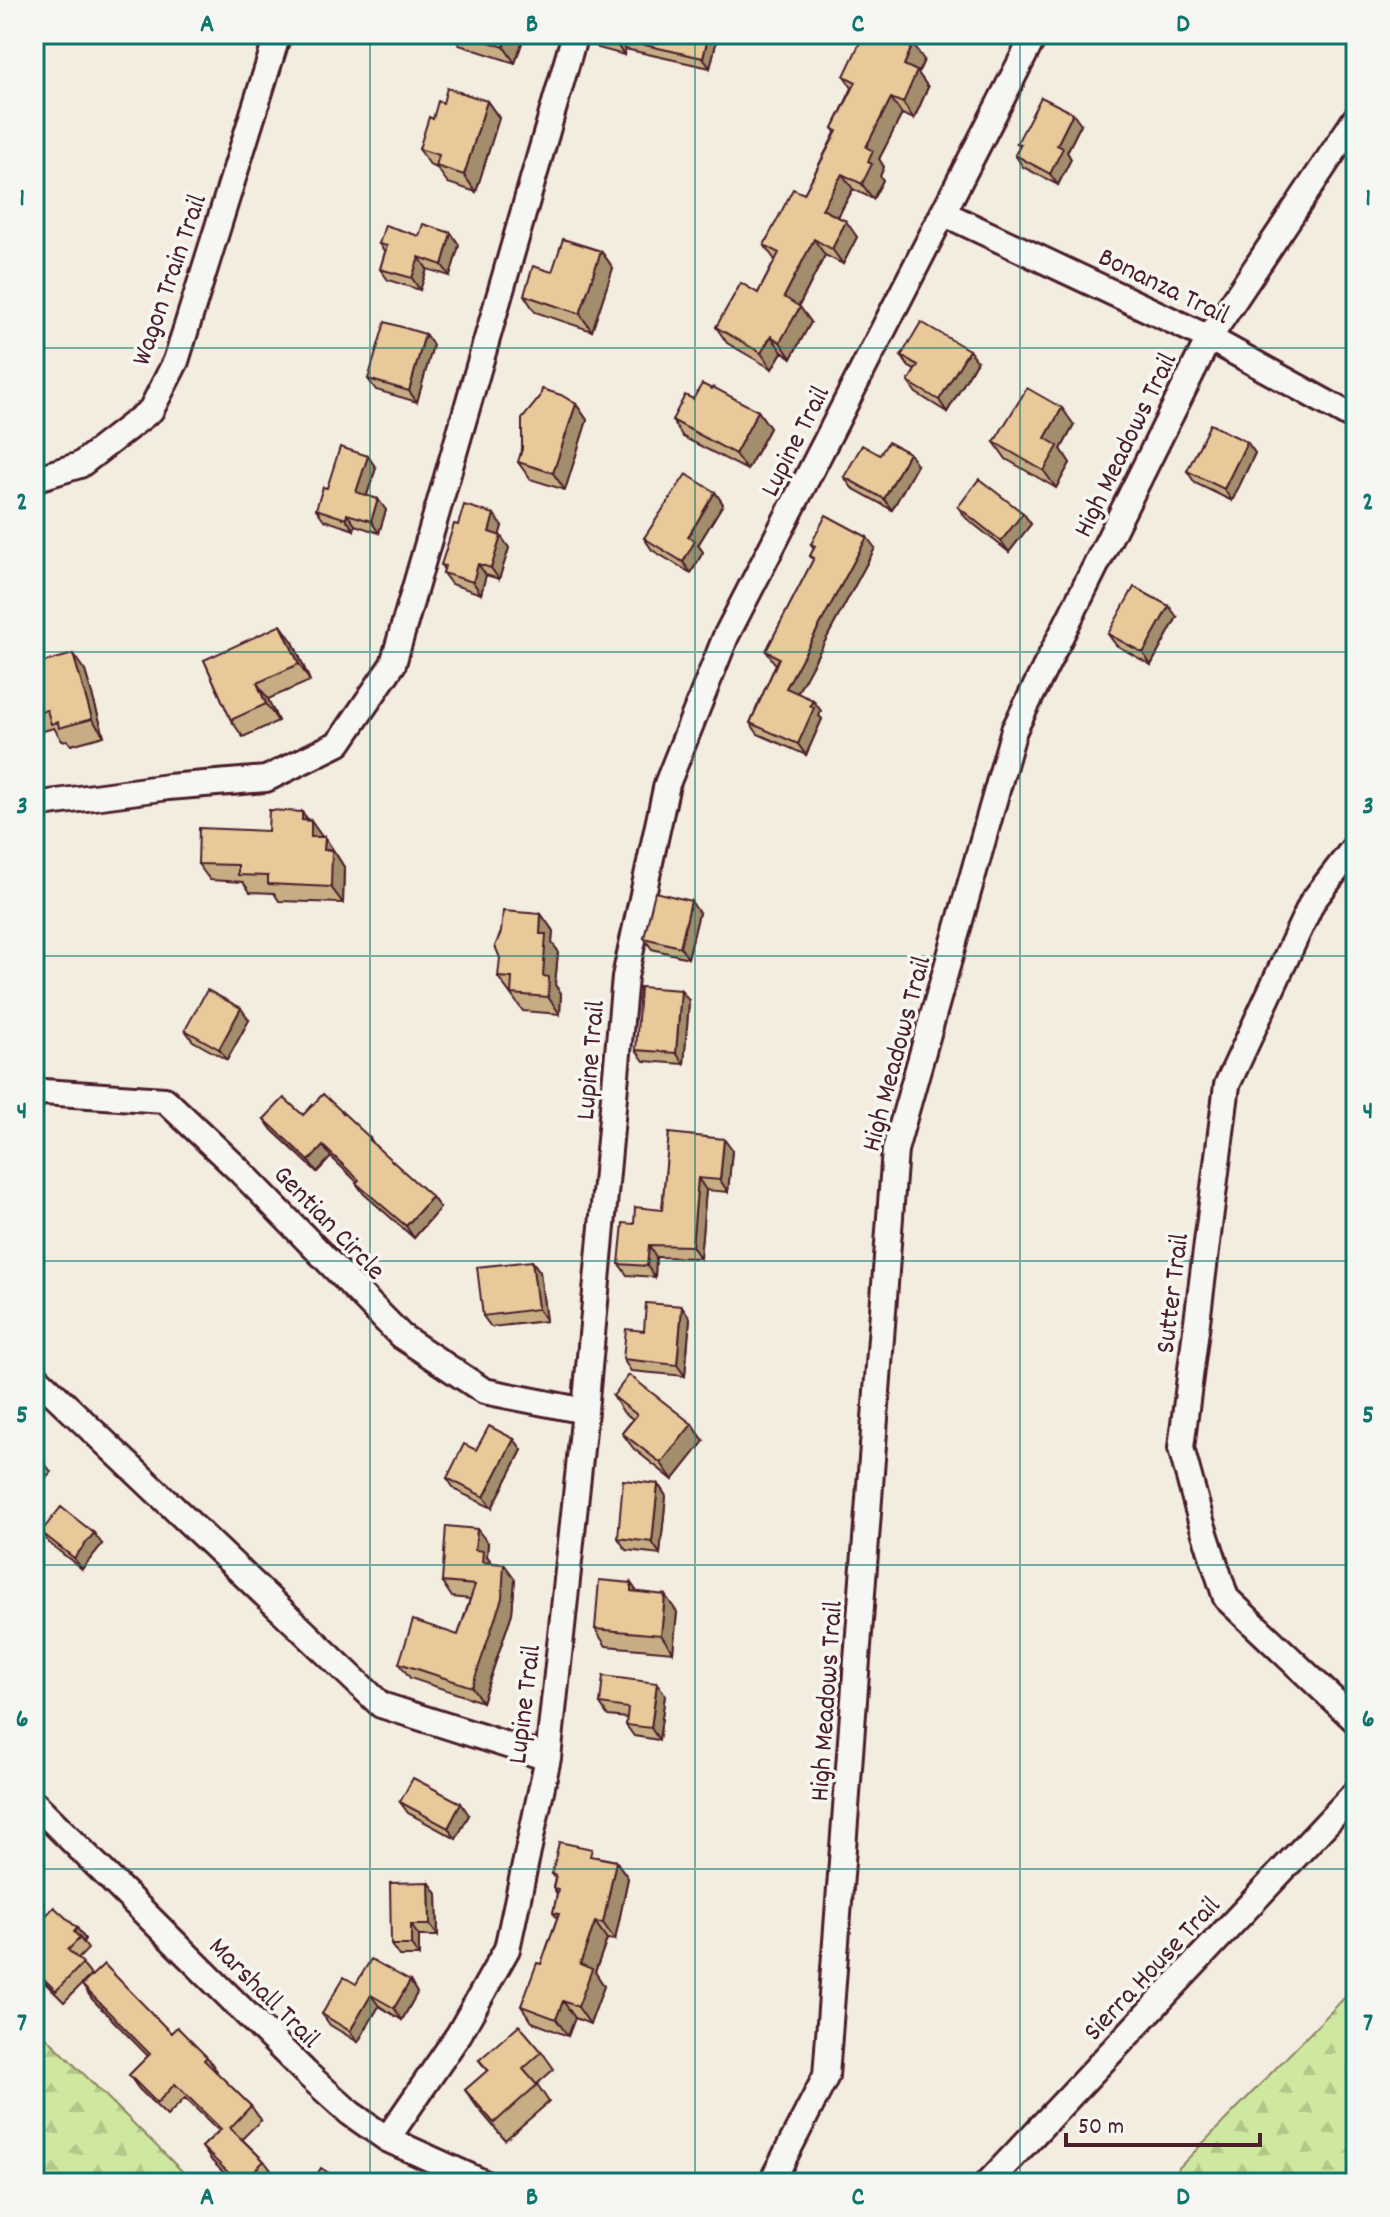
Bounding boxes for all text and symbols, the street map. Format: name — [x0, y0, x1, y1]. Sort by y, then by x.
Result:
text: A — [200, 7, 214, 44]
text: B — [526, 7, 538, 44]
text: C — [852, 7, 865, 44]
text: D — [1176, 7, 1190, 44]
text: 1 — [19, 181, 25, 218]
text: 1 — [1365, 181, 1371, 218]
street label: Wagon Train Trail — [124, 189, 220, 372]
street label: Bonanza Trail — [1090, 240, 1235, 338]
street label: High Meadows Trail — [1065, 347, 1190, 545]
street label: Lupine Trail — [752, 380, 843, 505]
text: 2 — [16, 485, 28, 522]
text: 2 — [1362, 485, 1374, 522]
text: 3 — [16, 789, 28, 826]
text: 3 — [1362, 789, 1374, 826]
street label: High Meadows Trail — [853, 952, 944, 1157]
street label: Lupine Trail — [568, 999, 618, 1122]
text: 4 — [17, 1094, 27, 1131]
text: 4 — [1363, 1094, 1373, 1131]
street label: Gentian Circle — [262, 1158, 393, 1291]
street label: Sutter Trail — [1148, 1231, 1202, 1356]
text: 5 — [16, 1398, 28, 1435]
text: 5 — [1362, 1398, 1374, 1435]
street label: High Meadows Trail — [802, 1599, 856, 1803]
street label: Lupine Trail — [500, 1642, 554, 1766]
text: 6 — [16, 1702, 28, 1739]
text: 6 — [1362, 1702, 1374, 1739]
street label: Sierra House Trail — [1076, 1889, 1232, 2052]
street label: Marshall Trail — [197, 1930, 328, 2060]
text: 7 — [17, 2006, 27, 2043]
text: 7 — [1363, 2006, 1373, 2043]
scale bar — [1066, 2097, 1260, 2147]
text: 50 m — [1078, 2111, 1124, 2145]
text: A — [200, 2180, 214, 2217]
text: B — [526, 2180, 538, 2217]
text: C — [852, 2180, 865, 2217]
text: D — [1176, 2180, 1190, 2217]

